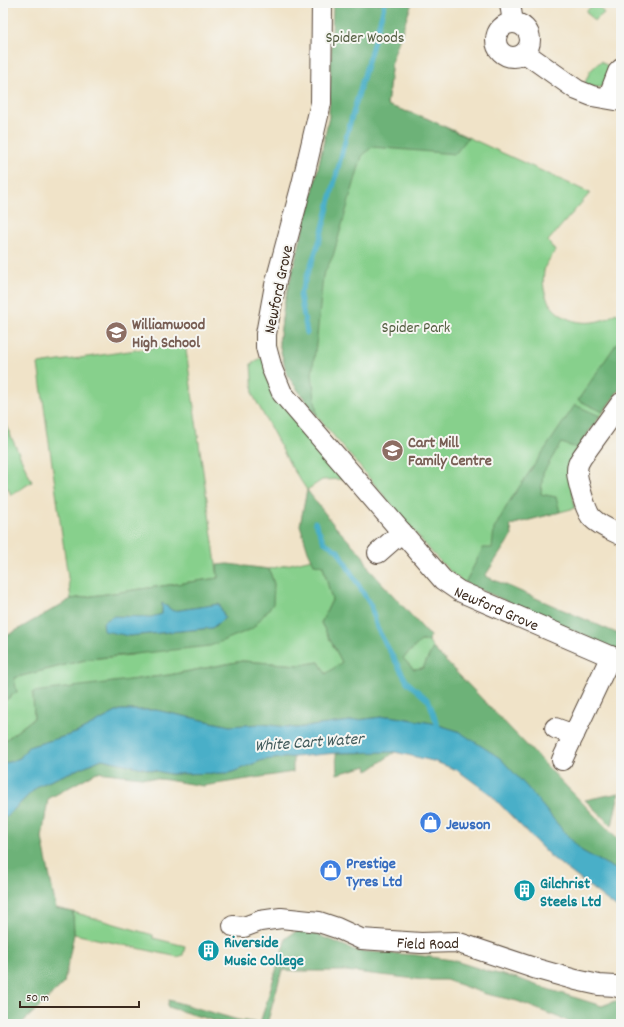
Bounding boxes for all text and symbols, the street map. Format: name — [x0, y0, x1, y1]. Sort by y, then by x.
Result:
park label: Spider Woods — [325, 27, 405, 50]
street label: Newford Grove — [259, 243, 300, 336]
place label: Williamwood High School — [132, 314, 205, 355]
park label: Spider Park — [382, 317, 450, 340]
school or university icon: Williamwood High School — [103, 319, 129, 345]
place label: Cart Mill Family Centre — [408, 432, 492, 473]
school or university icon: Cart Mill Family Centre — [379, 437, 405, 463]
street label: Newford Grove — [450, 581, 542, 638]
water label: White Cart Water — [254, 728, 366, 760]
shop icon: Jewson — [418, 810, 444, 836]
place label: Jewson — [446, 814, 490, 837]
place label: Prestige Tyres Ltd — [346, 853, 402, 894]
shop icon: Prestige Tyres Ltd — [317, 858, 343, 884]
place label: Gilchrist Steels Ltd — [540, 873, 601, 914]
building icon: Gilchrist Steels Ltd — [511, 878, 537, 904]
place label: Riverside Music College — [224, 932, 304, 973]
street label: Field Road — [396, 932, 459, 957]
building icon: Riverside Music College — [195, 937, 221, 963]
scale bar — [20, 983, 139, 1009]
text: 50 m — [26, 990, 49, 1007]

